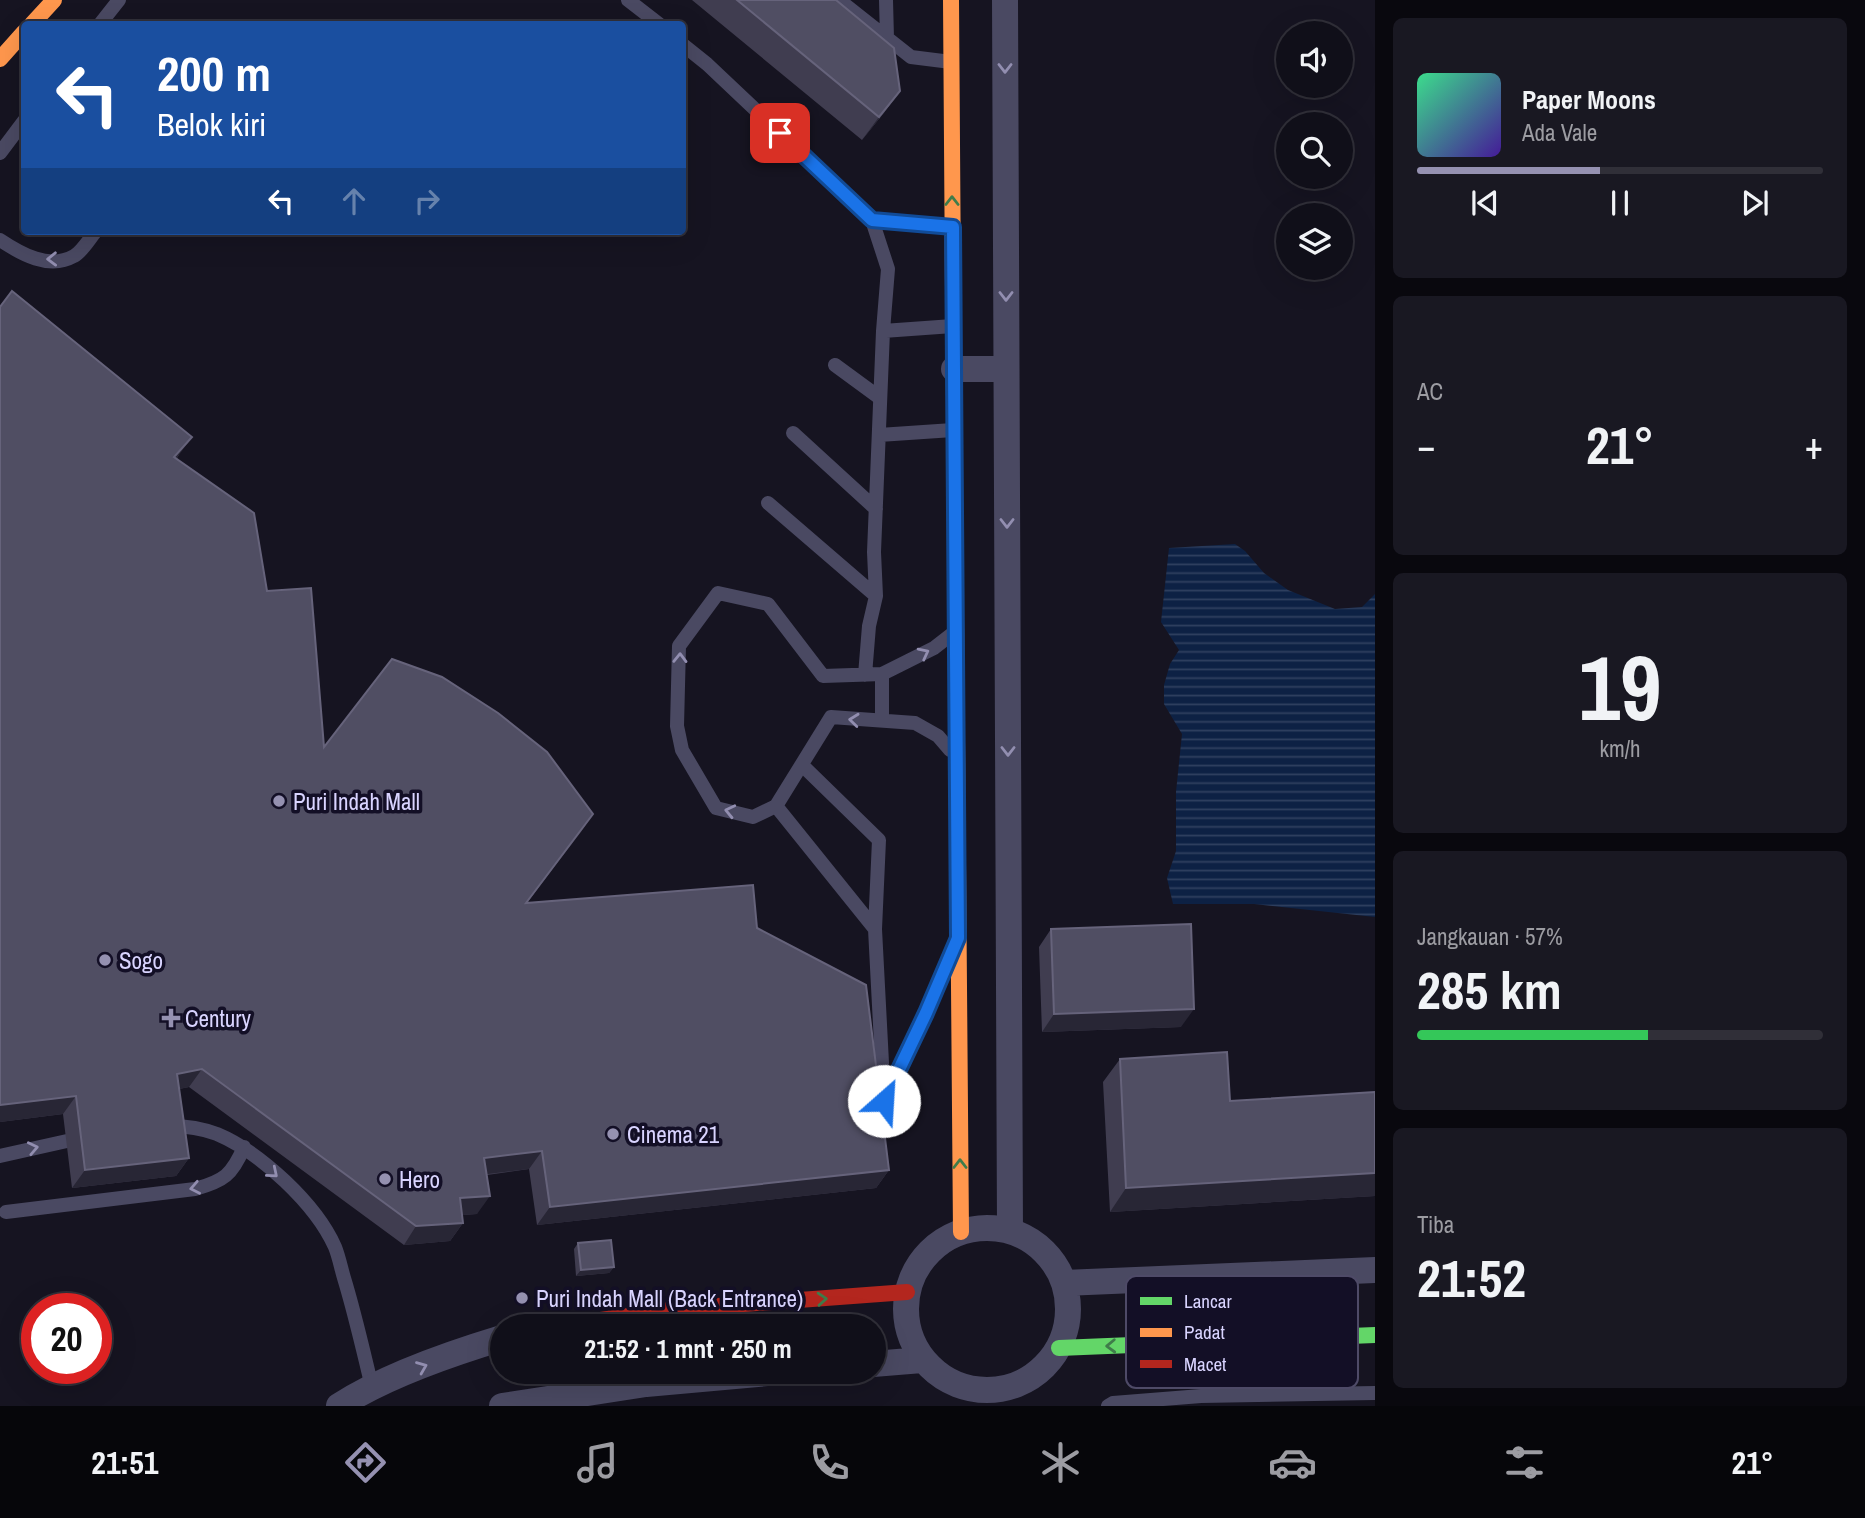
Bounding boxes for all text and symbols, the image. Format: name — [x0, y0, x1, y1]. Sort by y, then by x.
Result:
map controls — [1276, 21, 1353, 280]
button: sound — [1276, 21, 1353, 98]
text: 200 m — [157, 40, 271, 106]
icon: left — [42, 49, 133, 140]
one-way arrow — [997, 63, 1013, 74]
text: Paper Moons — [1522, 82, 1656, 117]
text: Belok kiri — [157, 103, 266, 146]
pin — [750, 103, 810, 163]
button: search — [1276, 112, 1353, 189]
icon: arrive — [761, 114, 799, 152]
text: Ada Vale — [1522, 117, 1597, 148]
icon: left — [262, 182, 300, 220]
icon: ahead — [335, 182, 373, 220]
icon: right — [408, 182, 446, 220]
icon: previous — [1466, 184, 1504, 222]
icon: pause — [1601, 184, 1639, 222]
icon: next — [1736, 184, 1774, 222]
one-way arrow — [944, 195, 960, 206]
button: layers — [1276, 203, 1353, 280]
one-way arrow — [46, 251, 56, 267]
one-way arrow — [998, 291, 1014, 301]
text: AC — [1417, 376, 1443, 407]
text: 21° — [1586, 410, 1654, 480]
text: − — [1417, 420, 1435, 471]
text: + — [1805, 420, 1823, 471]
one-way arrow — [999, 518, 1015, 529]
text: 19 — [1579, 626, 1662, 748]
one-way arrow — [917, 647, 929, 661]
one-way arrow — [672, 652, 687, 663]
one-way arrow — [848, 712, 860, 727]
text: km/h — [1600, 733, 1640, 764]
one-way arrow — [1000, 746, 1016, 756]
place label: Puri Indah Mall — [293, 786, 420, 817]
marker: Puri Indah Mall — [271, 793, 287, 809]
one-way arrow — [724, 805, 736, 819]
text: Jangkauan · 57% — [1417, 921, 1563, 952]
place label: Sogo — [119, 945, 163, 976]
marker: Sogo — [97, 952, 113, 968]
text: 285 km — [1417, 955, 1562, 1025]
place label: Century — [185, 1003, 252, 1034]
marker: Century — [163, 1010, 179, 1026]
position arrow — [847, 1064, 921, 1138]
place label: Cinema 21 — [627, 1119, 720, 1150]
marker: Cinema 21 — [605, 1126, 621, 1142]
one-way arrow — [27, 1142, 39, 1157]
one-way arrow — [952, 1158, 968, 1168]
place label: Hero — [399, 1164, 440, 1195]
one-way arrow — [265, 1165, 278, 1177]
marker: Hero — [377, 1171, 393, 1187]
one-way arrow — [189, 1180, 201, 1195]
text: Tiba — [1417, 1209, 1454, 1240]
text: 21:52 — [1417, 1243, 1526, 1313]
legend — [1126, 1276, 1358, 1388]
place label: Puri Indah Mall (Back Entrance) — [536, 1283, 803, 1314]
text: Lancar — [1184, 1288, 1232, 1314]
marker: Puri Indah Mall (Back Entrance) — [514, 1290, 530, 1306]
one-way arrow — [816, 1292, 827, 1307]
speed limit sign: 20 — [21, 1293, 112, 1384]
text: Padat — [1184, 1319, 1225, 1345]
text: 21:52 · 1 mnt · 250 m — [584, 1331, 792, 1366]
one-way arrow — [1105, 1338, 1116, 1353]
text: Macet — [1184, 1351, 1227, 1377]
one-way arrow — [416, 1361, 428, 1375]
icon: directions — [341, 1438, 390, 1487]
icon: music — [573, 1438, 622, 1487]
icon: phone — [805, 1438, 854, 1487]
icon: climate — [1036, 1438, 1085, 1487]
icon: car — [1268, 1438, 1317, 1487]
icon: filters — [1500, 1438, 1549, 1487]
text: 21:51 — [91, 1441, 158, 1484]
text: 21° — [1732, 1441, 1774, 1484]

